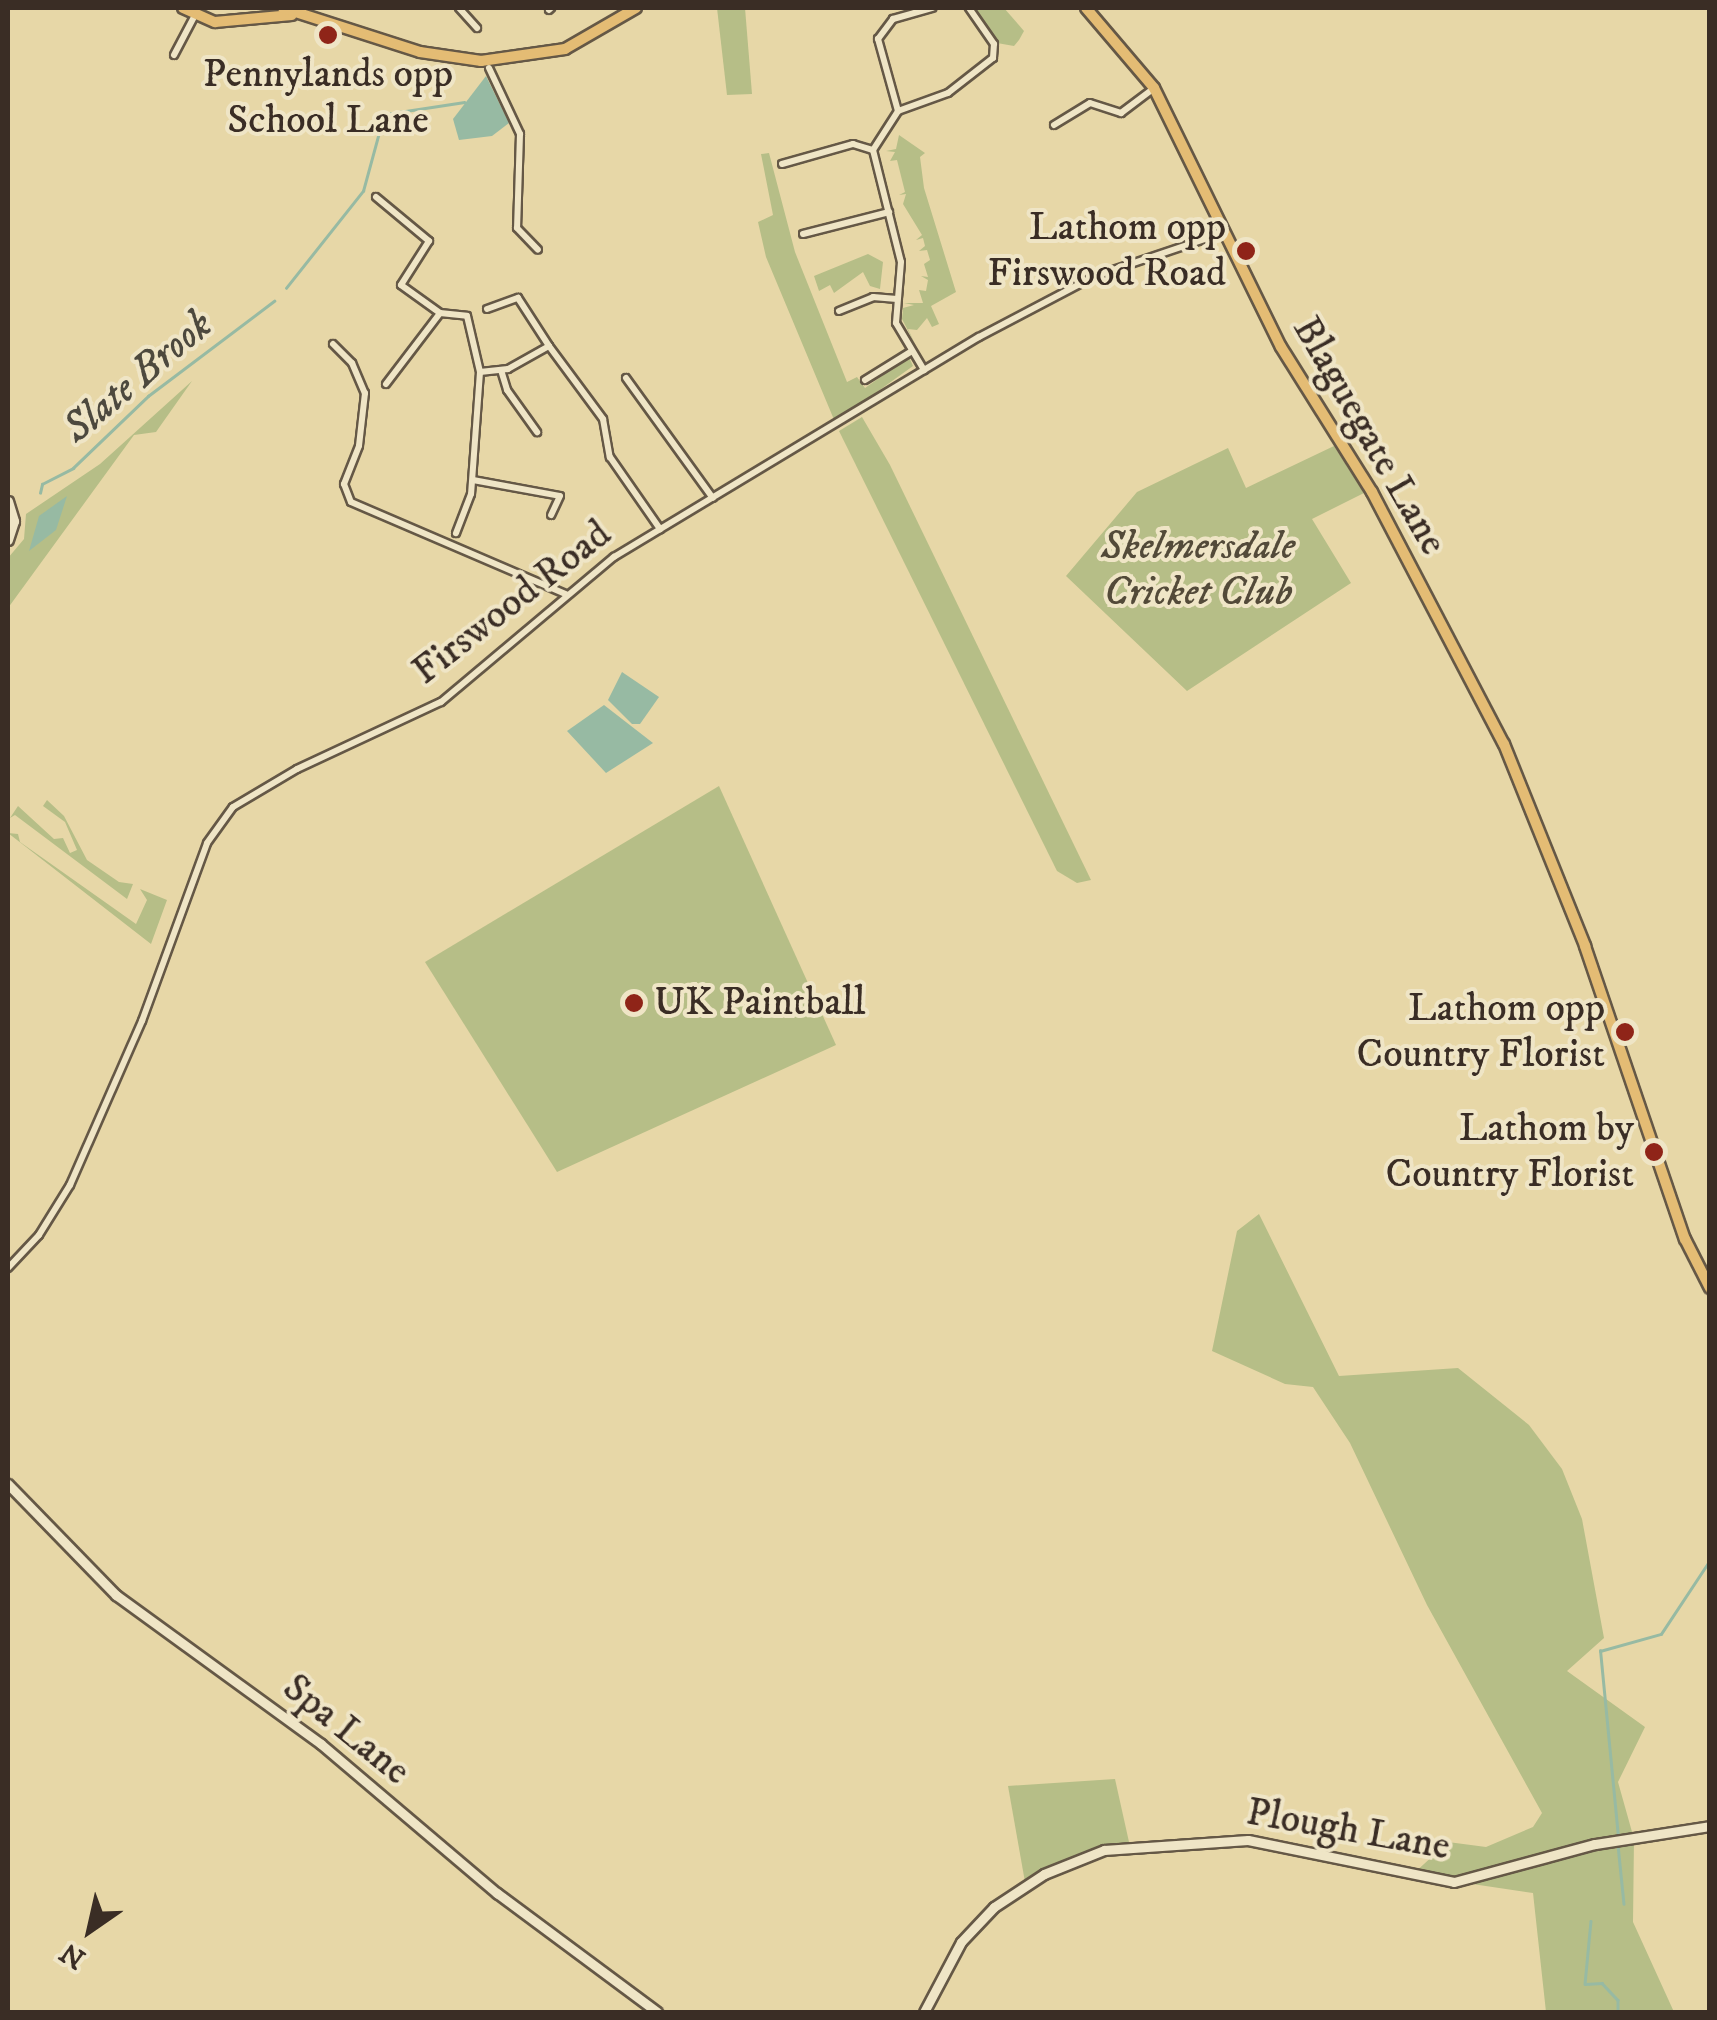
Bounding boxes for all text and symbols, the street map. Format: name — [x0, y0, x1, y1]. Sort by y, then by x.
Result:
marker: Pennylands opp School Lane — [317, 24, 339, 46]
place label: Pennylands opp School Lane — [203, 51, 453, 145]
place label: Lathom opp Firswood Road — [987, 204, 1226, 298]
marker: Lathom opp Firswood Road — [1235, 240, 1257, 262]
water label: Slate Brook — [53, 300, 223, 454]
street label: Blaguegate Lane — [1281, 308, 1457, 564]
street label: Firswood Road — [403, 511, 621, 695]
park label: Skelmersdale Cricket Club — [1101, 523, 1295, 617]
place label: UK Paintball — [654, 979, 865, 1027]
place label: Lathom opp Country Florist — [1357, 985, 1605, 1079]
marker: UK Paintball — [623, 992, 645, 1014]
marker: Lathom opp Country Florist — [1614, 1021, 1636, 1043]
place label: Lathom by Country Florist — [1386, 1105, 1634, 1199]
marker: Lathom by Country Florist — [1643, 1141, 1665, 1163]
street label: Spa Lane — [273, 1664, 419, 1796]
street label: Plough Lane — [1242, 1788, 1454, 1872]
north arrow — [40, 1880, 140, 1980]
text: N — [54, 1934, 92, 1976]

